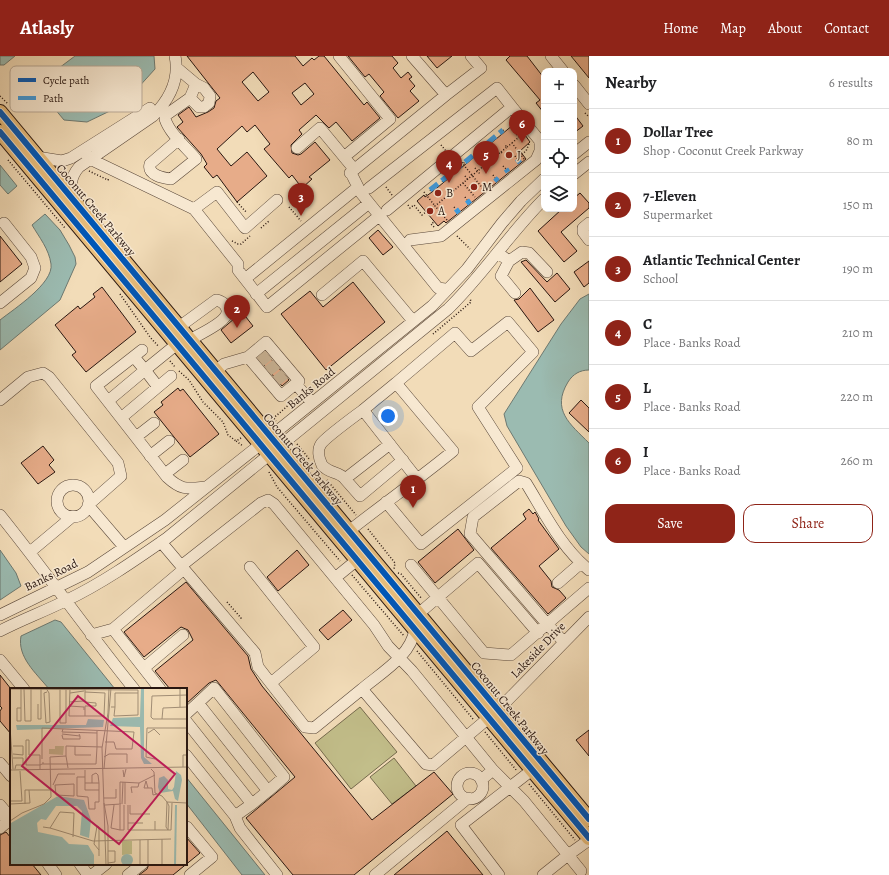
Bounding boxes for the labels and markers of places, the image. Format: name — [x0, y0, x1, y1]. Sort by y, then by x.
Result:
pin: 6 — [509, 110, 535, 143]
pin: 5 — [473, 141, 499, 174]
place label: J — [517, 147, 521, 163]
pin: 4 — [436, 150, 462, 183]
marker: J — [504, 150, 514, 160]
place label: M — [482, 179, 492, 195]
marker: M — [469, 182, 479, 192]
pin: 3 — [288, 183, 314, 216]
place label: B — [446, 185, 453, 201]
marker: B — [433, 188, 443, 198]
place label: A — [437, 203, 446, 219]
marker: A — [425, 206, 435, 216]
pin: 2 — [224, 295, 250, 328]
pin: 1 — [400, 475, 426, 508]

